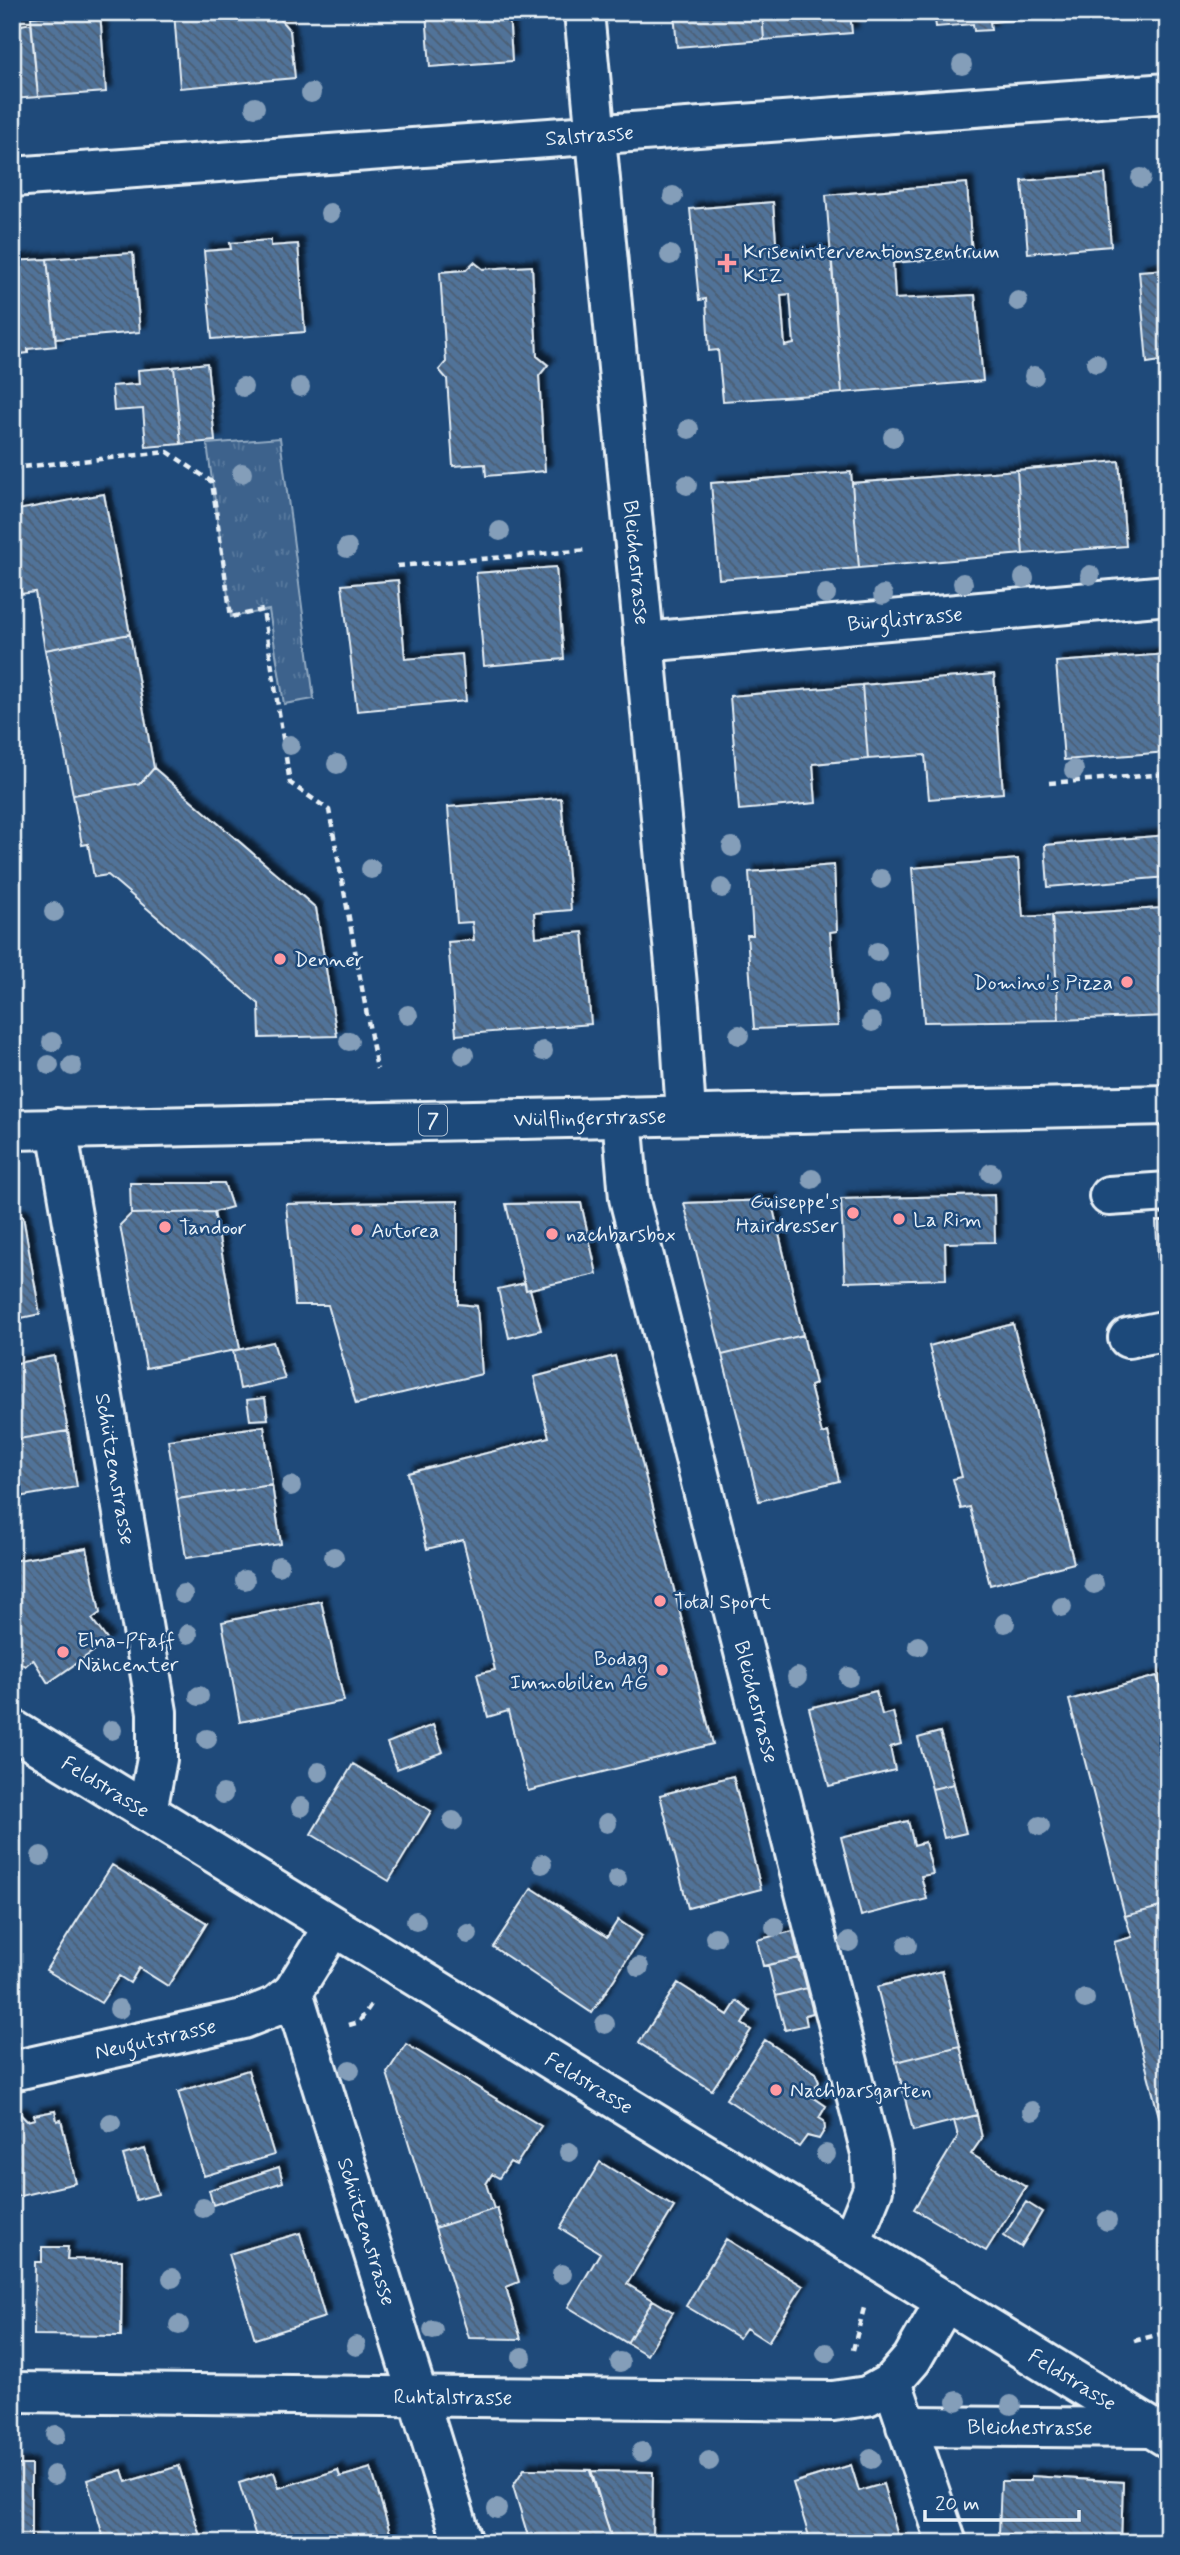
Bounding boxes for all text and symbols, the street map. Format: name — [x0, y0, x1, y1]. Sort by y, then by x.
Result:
street label: Salstrasse — [544, 119, 635, 153]
place label: Kriseninterventionszentrum KIZ — [743, 238, 1000, 290]
marker: Kriseninterventionszentrum KIZ — [717, 253, 737, 273]
street label: Bleichestrasse — [616, 499, 656, 626]
street label: Bürglistrasse — [846, 600, 964, 639]
place label: Denner — [294, 946, 364, 974]
marker: Denner — [272, 951, 288, 967]
place label: Domino's Pizza — [973, 969, 1113, 997]
marker: Domino's Pizza — [1119, 974, 1135, 990]
street label: Wülflingerstrasse — [513, 1103, 667, 1135]
road number: 7 — [419, 1104, 447, 1136]
place label: Guiseppe's Hairdresser — [736, 1188, 839, 1240]
marker: Guiseppe's Hairdresser — [845, 1205, 861, 1221]
place label: La Rim — [913, 1206, 982, 1234]
marker: La Rim — [891, 1211, 907, 1227]
place label: Tandoor — [179, 1214, 247, 1242]
place label: Autorea — [371, 1217, 439, 1245]
marker: Tandoor — [157, 1219, 173, 1235]
place label: nachbarsbox — [566, 1221, 676, 1249]
marker: Autorea — [349, 1222, 365, 1238]
marker: nachbarsbox — [544, 1226, 560, 1242]
street label: Schützenstrasse — [88, 1391, 141, 1547]
place label: Total Sport — [674, 1588, 772, 1616]
marker: Total Sport — [652, 1593, 668, 1609]
place label: Elna-Pfaff Nähcenter — [77, 1627, 179, 1679]
street label: Bleichestrasse — [727, 1638, 785, 1766]
marker: Elna-Pfaff Nähcenter — [55, 1644, 71, 1660]
place label: Bodag Immobilien AG — [510, 1645, 648, 1697]
marker: Bodag Immobilien AG — [654, 1662, 670, 1678]
street label: Feldstrasse — [56, 1750, 155, 1825]
street label: Neugutstrasse — [92, 2012, 219, 2067]
street label: Feldstrasse — [539, 2046, 638, 2122]
place label: Nachbarsgarten — [790, 2077, 932, 2105]
marker: Nachbarsgarten — [768, 2082, 784, 2098]
street label: Schützenstrasse — [330, 2154, 402, 2309]
street label: Feldstrasse — [1023, 2343, 1121, 2418]
street label: Ruhtalstrasse — [393, 2383, 513, 2412]
street label: Bleichestrasse — [967, 2413, 1093, 2443]
scale bar — [925, 2478, 1078, 2522]
text: 20 m — [935, 2490, 980, 2518]

